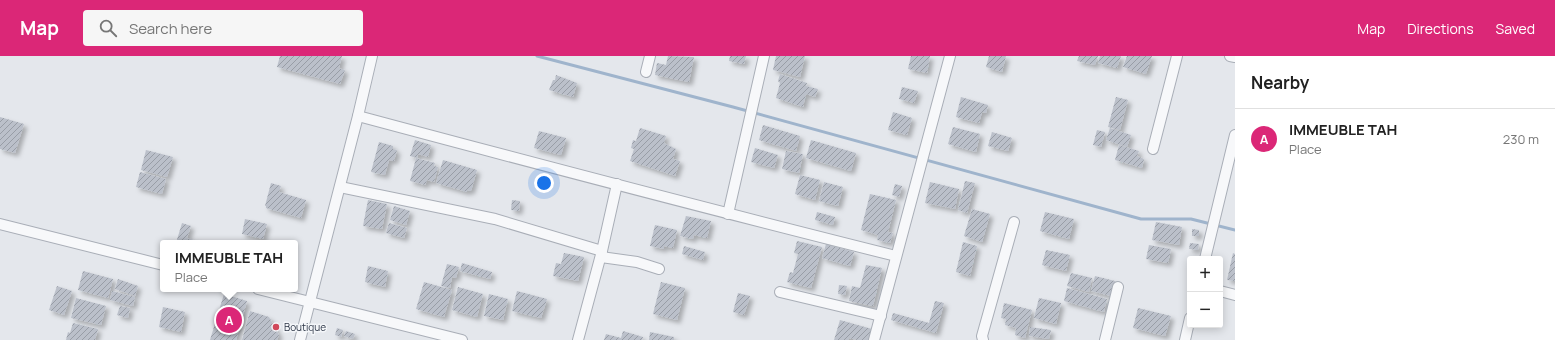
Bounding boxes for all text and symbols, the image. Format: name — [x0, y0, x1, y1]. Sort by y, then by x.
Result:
search box — [83, 10, 363, 46]
text: Map — [20, 15, 59, 41]
icon: search — [97, 17, 119, 39]
text: Search here — [129, 18, 212, 39]
text: Map — [1357, 19, 1385, 38]
text: Directions — [1407, 19, 1474, 38]
text: Saved — [1496, 19, 1535, 38]
text: Nearby — [1251, 71, 1309, 94]
text: IMMEUBLE TAH — [1289, 119, 1397, 140]
text: A — [1260, 130, 1268, 148]
text: 230 m — [1503, 130, 1539, 148]
text: Place — [1289, 140, 1322, 158]
your location — [534, 173, 554, 193]
popup — [160, 240, 298, 292]
text: IMMEUBLE TAH — [175, 247, 283, 268]
map controls — [1187, 256, 1223, 328]
button: + — [1187, 256, 1223, 292]
text: Place — [175, 268, 208, 286]
button: − — [1187, 292, 1223, 328]
pin: A — [216, 305, 242, 335]
place label: Boutique — [284, 320, 326, 334]
marker: Boutique — [271, 322, 281, 332]

